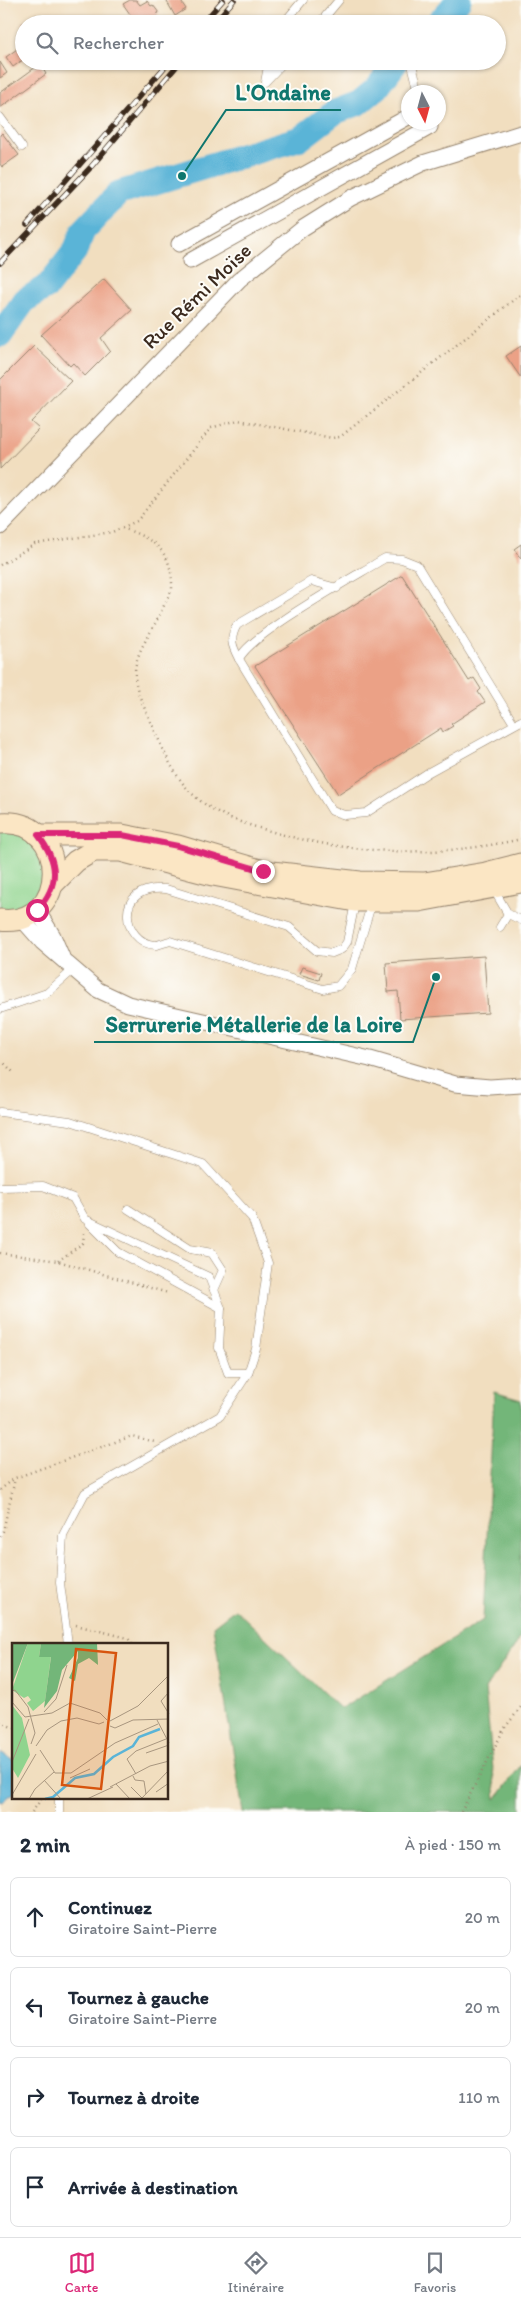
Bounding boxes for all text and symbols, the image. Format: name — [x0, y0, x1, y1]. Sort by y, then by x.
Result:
search box — [15, 15, 506, 70]
icon: search — [33, 29, 61, 57]
text: Rechercher — [73, 31, 164, 54]
callout: L'Ondaine — [226, 73, 341, 110]
text: L'Ondaine — [235, 79, 331, 106]
north arrow — [401, 85, 446, 130]
street label: Rue Rémi Moïse — [137, 237, 256, 354]
route end — [252, 860, 275, 883]
route start — [26, 899, 49, 922]
callout: Serrurerie Métallerie de la Loire — [94, 1005, 413, 1042]
text: Serrurerie Métallerie de la Loire — [106, 1011, 402, 1038]
inset map — [12, 1643, 169, 1800]
text: 2 min — [20, 1832, 70, 1857]
text: À pied · 150 m — [405, 1835, 501, 1854]
text: Continuez — [68, 1896, 152, 1919]
icon: ahead — [21, 1903, 49, 1931]
text: 20 m — [465, 1908, 500, 1927]
text: Giratoire Saint-Pierre — [68, 1919, 217, 1938]
text: Tournez à gauche — [68, 1986, 209, 2009]
icon: left — [21, 1993, 49, 2021]
text: 20 m — [465, 1998, 500, 2017]
text: Giratoire Saint-Pierre — [68, 2009, 217, 2028]
icon: right — [21, 2083, 49, 2111]
text: Tournez à droite — [68, 2086, 200, 2109]
text: 110 m — [458, 2088, 500, 2107]
icon: arrive — [21, 2173, 49, 2201]
text: Arrivée à destination — [68, 2176, 238, 2199]
tab: Carte — [65, 2249, 98, 2296]
tab: Itinéraire — [228, 2249, 284, 2296]
tab: Favoris — [414, 2249, 456, 2296]

